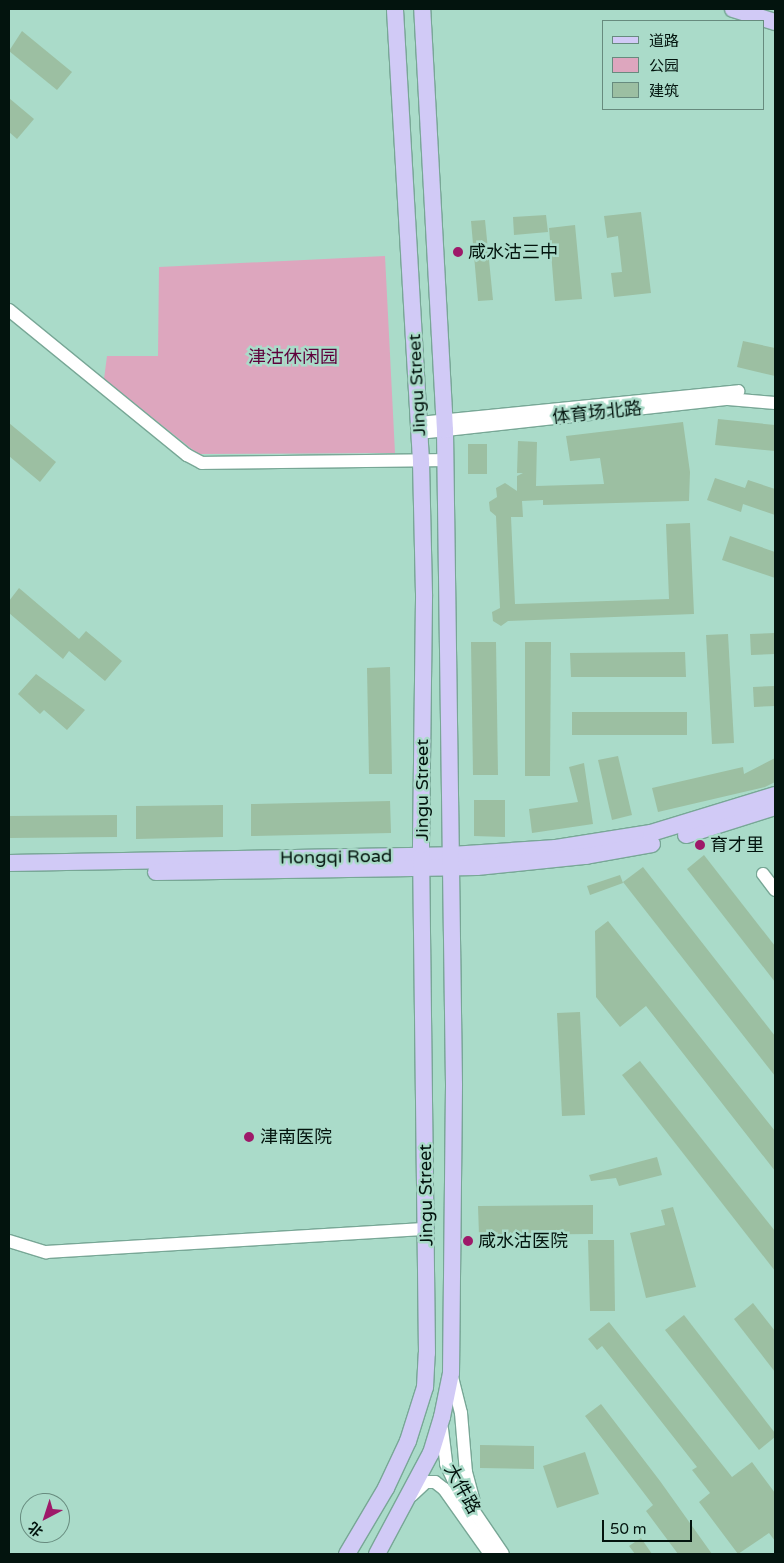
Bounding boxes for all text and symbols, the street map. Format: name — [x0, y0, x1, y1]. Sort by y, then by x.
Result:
legend — [602, 20, 764, 110]
text: 道路 — [649, 32, 679, 50]
text: 公园 — [649, 57, 679, 75]
text: 建筑 — [649, 82, 679, 100]
place label: 咸水沽三中 — [468, 241, 558, 263]
marker: 咸水沽三中 — [452, 246, 464, 258]
street label: Jingu Street — [404, 333, 430, 437]
park label: 津沽休闲园 — [248, 346, 338, 368]
street label: 体育场北路 — [551, 398, 643, 428]
street label: Jingu Street — [411, 739, 433, 841]
place label: 育才里 — [710, 834, 764, 856]
marker: 育才里 — [694, 839, 706, 851]
street label: Hongqi Road — [280, 845, 392, 869]
place label: 津南医院 — [260, 1126, 332, 1148]
marker: 津南医院 — [242, 1130, 256, 1144]
street label: Jingu Street — [414, 1144, 438, 1246]
place label: 咸水沽医院 — [478, 1230, 568, 1252]
marker: 咸水沽医院 — [462, 1235, 474, 1247]
street label: 大件路 — [439, 1460, 485, 1518]
north arrow — [20, 1493, 70, 1543]
scale bar — [604, 1510, 694, 1542]
text: 北 — [25, 1518, 47, 1540]
text: 50 m — [610, 1520, 647, 1538]

